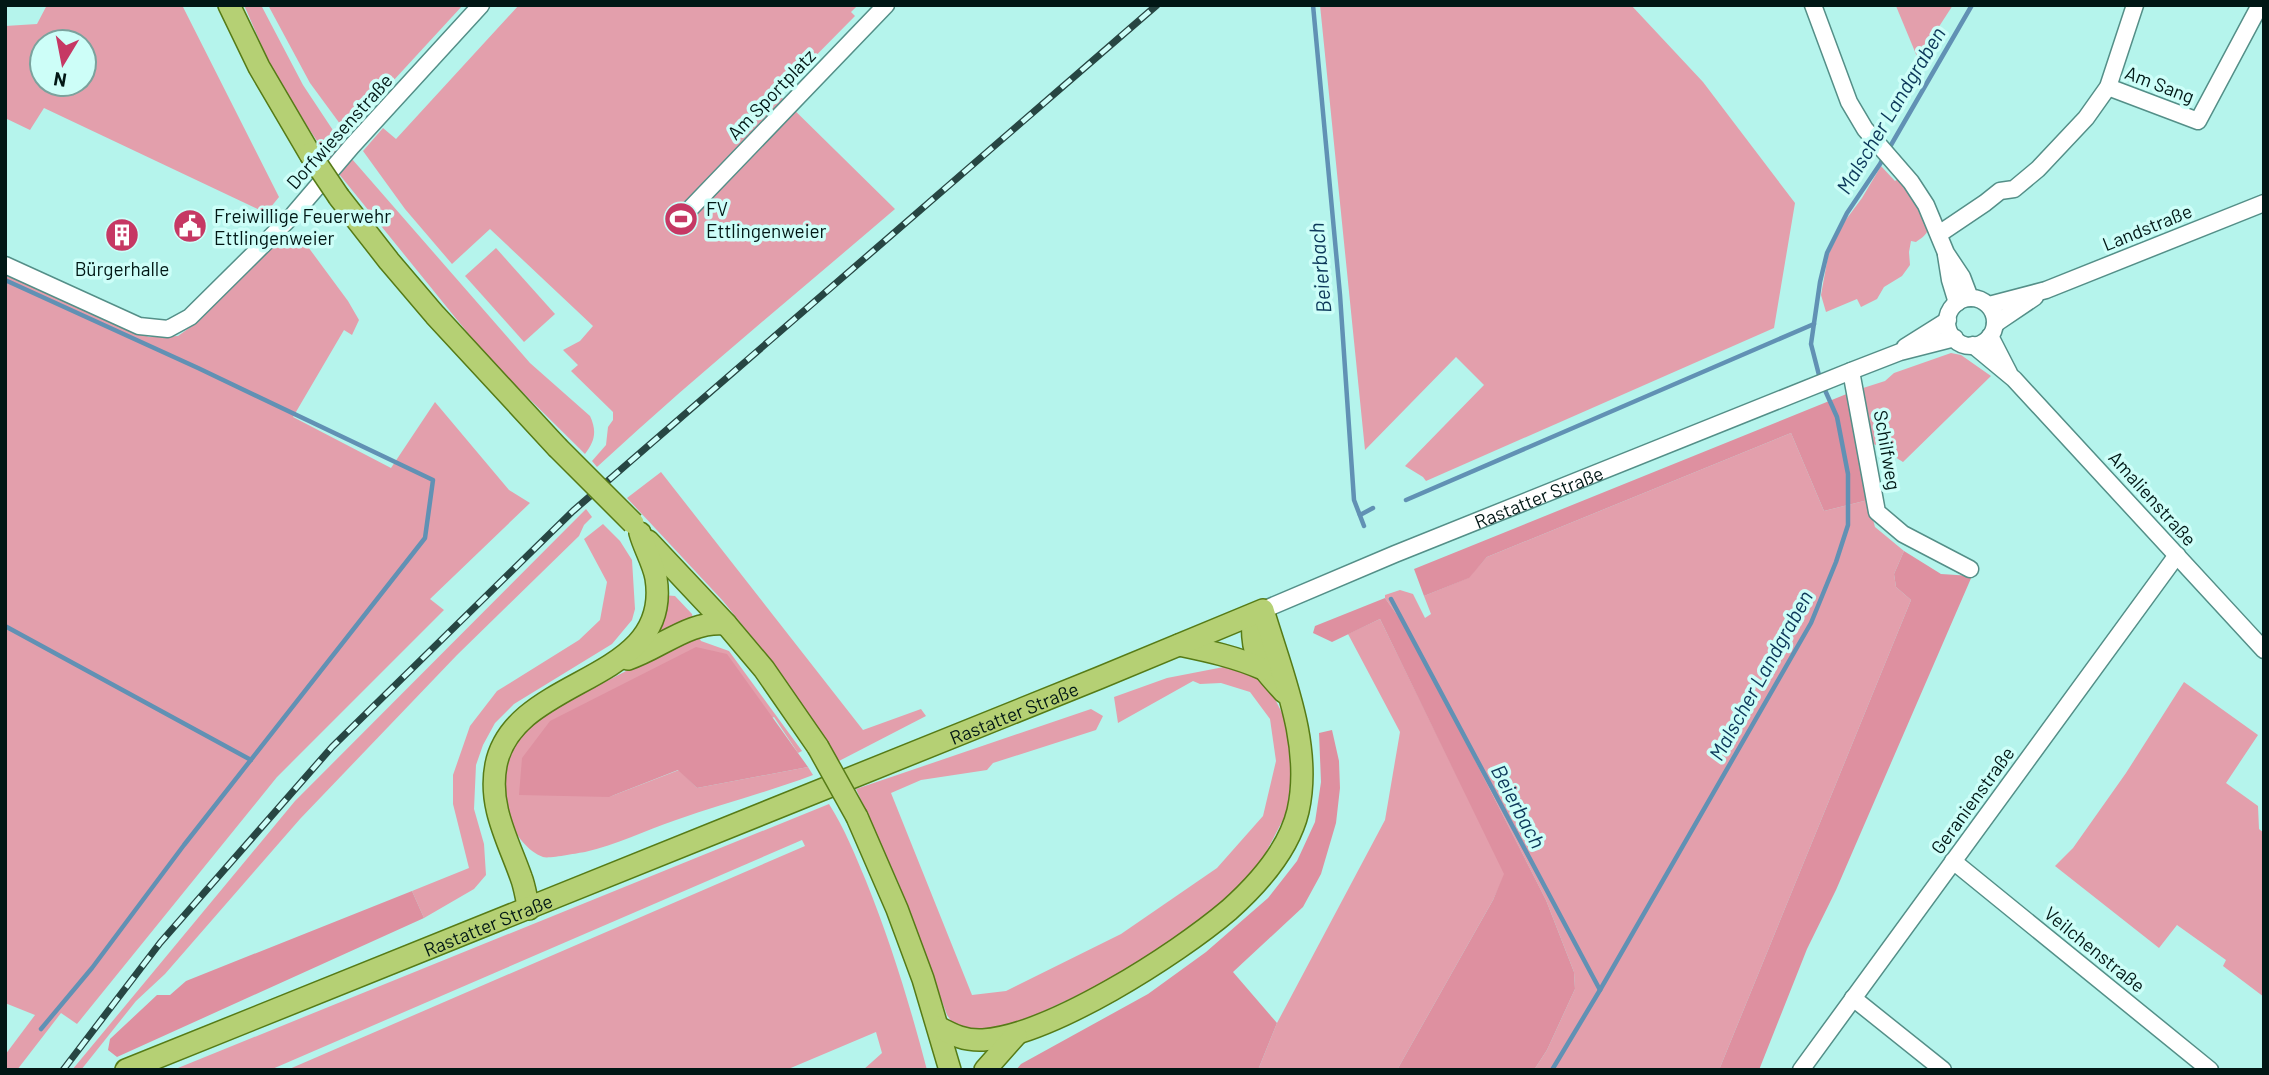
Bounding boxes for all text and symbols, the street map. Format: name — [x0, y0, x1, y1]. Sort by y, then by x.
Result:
water label: Malscher Landgraben — [1830, 22, 1950, 198]
north arrow — [28, 28, 98, 98]
street label: Am Sportplatz — [722, 44, 820, 144]
street label: Am Sang — [2122, 60, 2198, 108]
text: N — [52, 68, 68, 93]
street label: Dorfwiesenstraße — [281, 69, 397, 193]
place label: FV Ettlingenweier — [706, 197, 827, 242]
street label: Landstraße — [2099, 199, 2195, 255]
sports icon: FV Ettlingenweier — [662, 200, 700, 238]
place label: Freiwillige Feuerwehr Ettlingenweier — [214, 204, 391, 249]
public building icon: Freiwillige Feuerwehr Ettlingenweier — [171, 207, 209, 245]
building icon: Bürgerhalle — [103, 216, 141, 254]
water label: Beierbach — [1303, 222, 1335, 314]
place label: Bürgerhalle — [75, 257, 169, 280]
street label: Schilfweg — [1870, 408, 1906, 492]
street label: Amalienstraße — [2104, 446, 2202, 550]
street label: Rastatter Straße — [1471, 460, 1606, 533]
water label: Malscher Landgraben — [1703, 586, 1817, 764]
street label: Rastatter Straße — [946, 676, 1081, 749]
street label: Geranienstraße — [1925, 742, 2019, 858]
water label: Beierbach — [1487, 760, 1551, 852]
street label: Rastatter Straße — [420, 888, 556, 960]
street label: Veilchenstraße — [2040, 901, 2150, 997]

